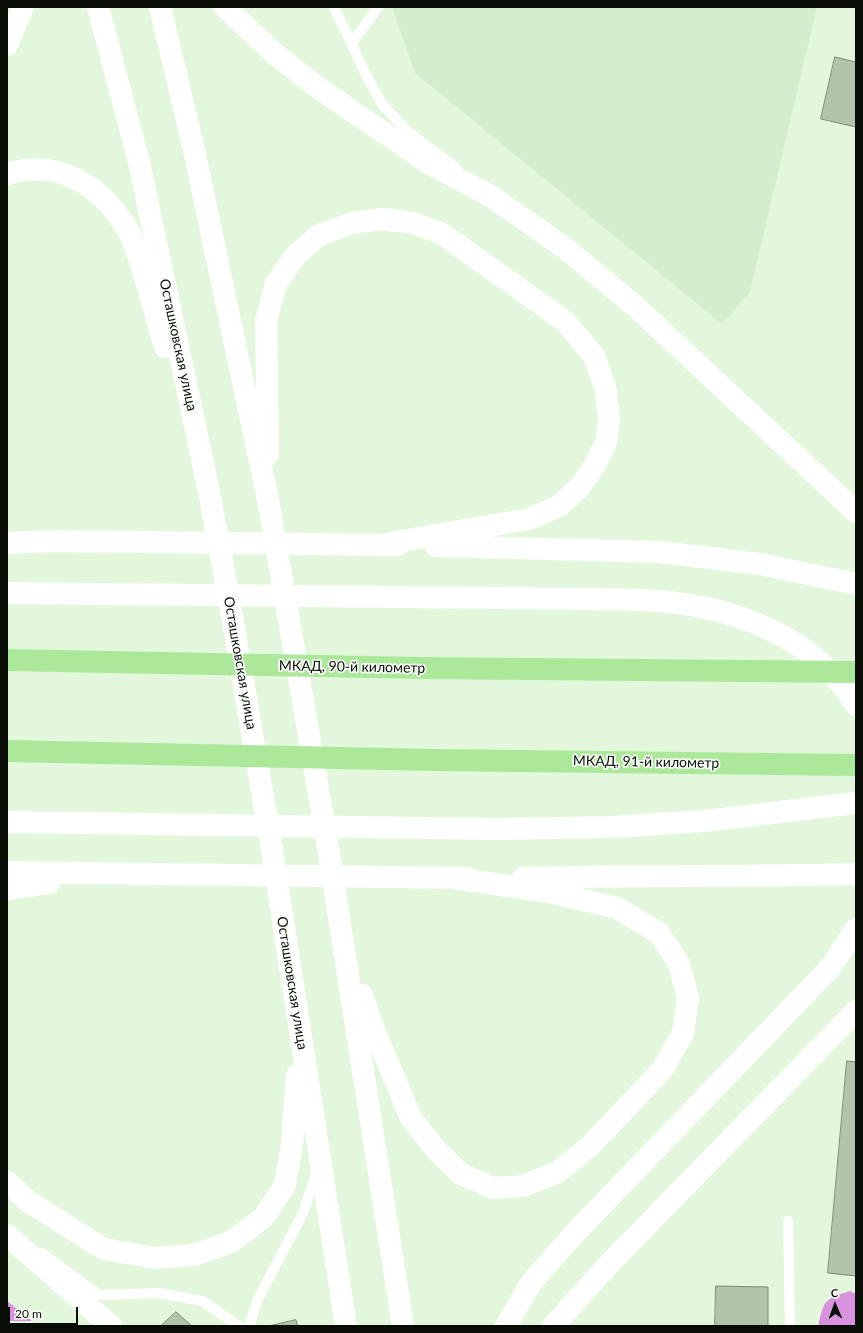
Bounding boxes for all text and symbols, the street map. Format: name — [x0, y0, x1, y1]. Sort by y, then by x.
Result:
street label: Осташковская улица — [156, 277, 200, 413]
street label: Осташковская улица — [220, 595, 260, 731]
street label: МКАД, 90-й километр — [279, 657, 425, 677]
street label: МКАД, 91-й километр — [573, 752, 719, 772]
street label: Осташковская улица — [273, 915, 311, 1051]
north arrow — [815, 1285, 855, 1325]
text: С — [831, 1286, 838, 1299]
scale bar — [10, 1299, 80, 1325]
text: 20 m — [15, 1306, 42, 1321]

